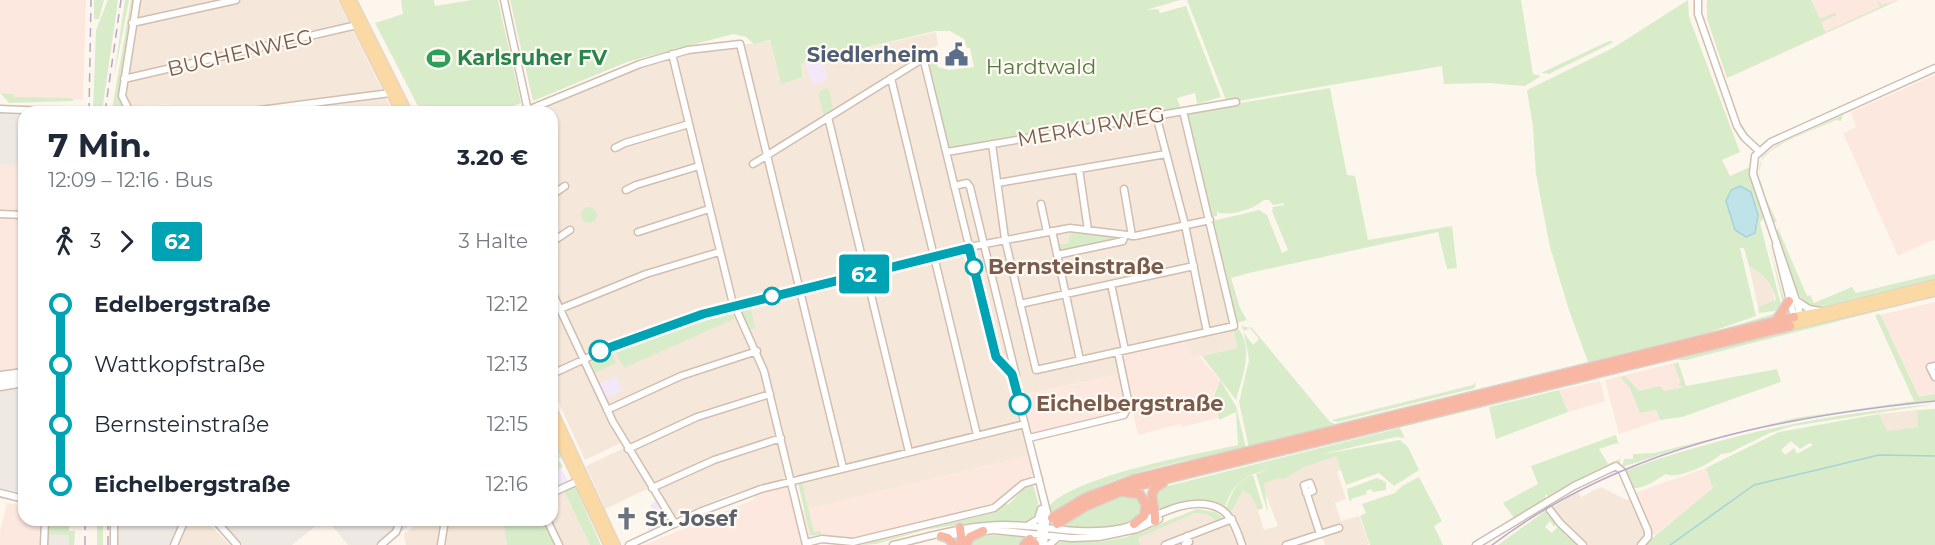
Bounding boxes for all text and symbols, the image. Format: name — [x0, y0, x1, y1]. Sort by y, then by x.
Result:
street label: BUCHENWEG — [165, 24, 315, 81]
place label: Siedlerheim — [807, 42, 939, 67]
public building icon: Siedlerheim — [944, 42, 970, 68]
sports icon: Karlsruher FV — [426, 45, 452, 71]
place label: Karlsruher FV — [457, 45, 607, 70]
park label: Hardtwald — [986, 54, 1096, 79]
street label: MERKURWEG — [1015, 101, 1166, 152]
text: 7 Min. — [48, 125, 151, 165]
text: 3.20 € — [457, 144, 528, 171]
text: 12:09 – 12:16 · Bus — [48, 168, 213, 192]
icon: walk — [48, 225, 81, 258]
icon: forward — [110, 225, 143, 258]
text: 3 — [90, 229, 101, 253]
text: 62 — [164, 229, 190, 254]
text: 3 Halte — [458, 229, 528, 253]
line badge: 62 — [837, 254, 891, 294]
place label: Bernsteinstraße — [988, 254, 1164, 279]
marker: Bernsteinstraße — [965, 258, 983, 276]
text: 62 — [851, 262, 877, 287]
unlabelled marker — [763, 287, 781, 305]
text: Edelbergstraße — [94, 291, 271, 318]
text: 12:12 — [487, 292, 528, 316]
unlabelled marker — [589, 340, 611, 362]
text: Wattkopfstraße — [94, 351, 265, 378]
text: 12:13 — [487, 352, 528, 376]
place label: Eichelbergstraße — [1036, 391, 1224, 416]
marker: Eichelbergstraße — [1009, 393, 1031, 415]
text: Bernsteinstraße — [94, 411, 269, 438]
text: 12:15 — [487, 412, 528, 436]
text: Eichelbergstraße — [94, 471, 290, 498]
text: 12:16 — [486, 472, 528, 496]
church icon: St. Josef — [614, 506, 640, 532]
place label: St. Josef — [645, 506, 738, 531]

